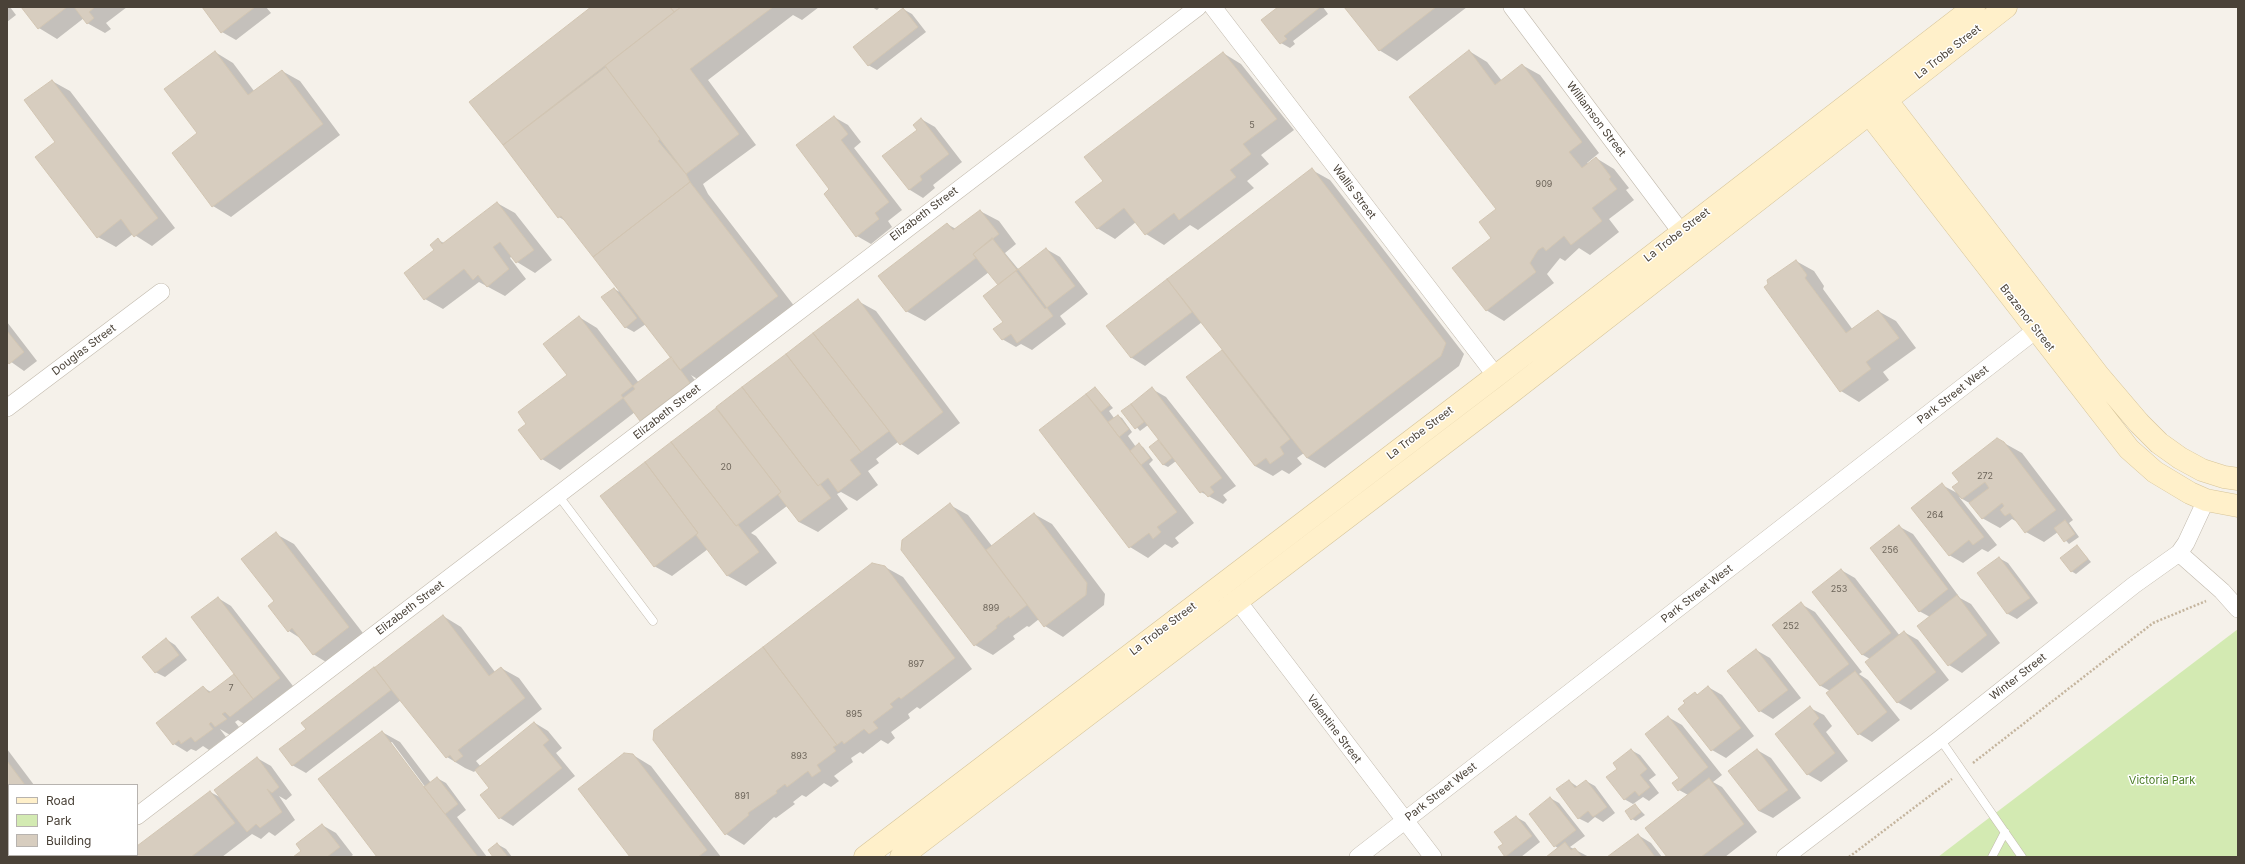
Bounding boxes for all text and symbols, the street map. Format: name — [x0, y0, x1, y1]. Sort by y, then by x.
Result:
street label: La Trobe Street — [1912, 22, 1984, 82]
street label: Williamson Street — [1564, 79, 1628, 159]
house number: 5 — [1249, 120, 1255, 130]
street label: Wallis Street — [1329, 162, 1379, 222]
house number: 909 — [1536, 179, 1552, 189]
street label: Elizabeth Street — [887, 184, 961, 244]
street label: La Trobe Street — [1641, 205, 1713, 265]
street label: Brazenor Street — [1997, 282, 2057, 354]
street label: Douglas Street — [49, 322, 119, 378]
street label: Park Street West — [1915, 363, 1991, 427]
street label: Elizabeth Street — [631, 382, 703, 442]
street label: La Trobe Street — [1384, 404, 1456, 462]
house number: 20 — [720, 462, 732, 472]
house number: 272 — [1977, 471, 1993, 481]
house number: 264 — [1927, 510, 1943, 520]
house number: 256 — [1882, 545, 1898, 555]
street label: Park Street West — [1659, 562, 1735, 626]
street label: Elizabeth Street — [373, 578, 447, 638]
house number: 253 — [1831, 584, 1847, 594]
street label: La Trobe Street — [1127, 600, 1199, 658]
house number: 899 — [983, 603, 999, 613]
house number: 252 — [1783, 621, 1799, 631]
street label: Winter Street — [1987, 651, 2049, 703]
house number: 897 — [908, 659, 924, 669]
house number: 7 — [228, 683, 234, 693]
street label: Valentine Street — [1304, 692, 1364, 766]
house number: 895 — [846, 709, 862, 719]
house number: 893 — [791, 751, 807, 761]
street label: Park Street West — [1403, 760, 1479, 824]
park label: Victoria Park — [2129, 774, 2195, 788]
legend — [8, 784, 138, 856]
house number: 891 — [735, 791, 749, 801]
text: Road — [46, 793, 75, 808]
text: Park — [46, 813, 72, 828]
text: Building — [46, 833, 91, 848]

